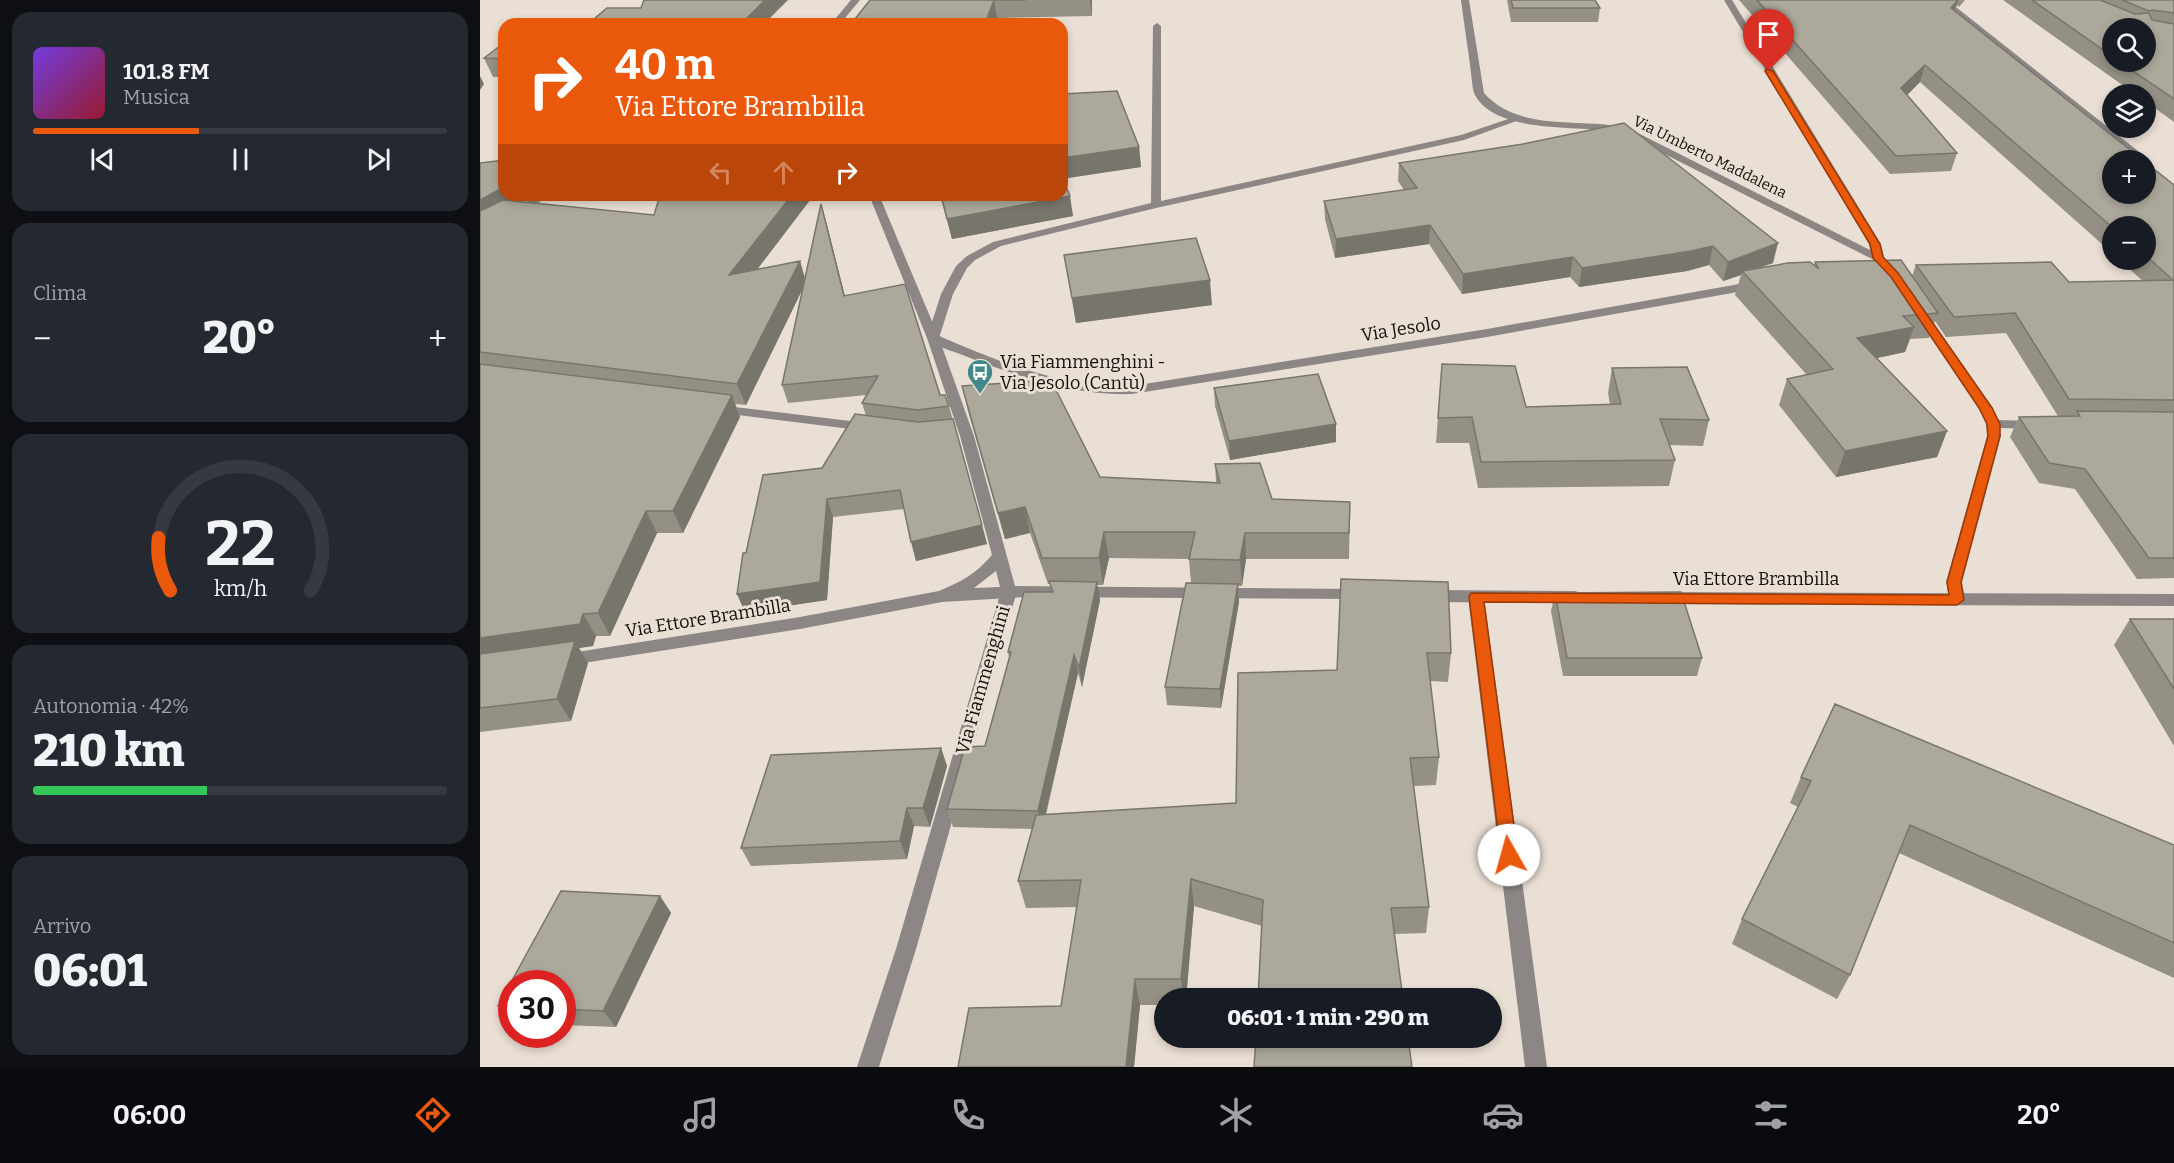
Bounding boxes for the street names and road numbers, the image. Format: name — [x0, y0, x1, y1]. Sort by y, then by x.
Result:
street label: Via Umberto Maddalena — [1630, 112, 1790, 202]
street label: Via Jesolo — [1360, 312, 1442, 346]
street label: Via Ettore Brambilla — [1673, 568, 1839, 590]
street label: Via Ettore Brambilla — [624, 594, 792, 642]
street label: Via Fiammenghini — [951, 603, 1015, 757]

